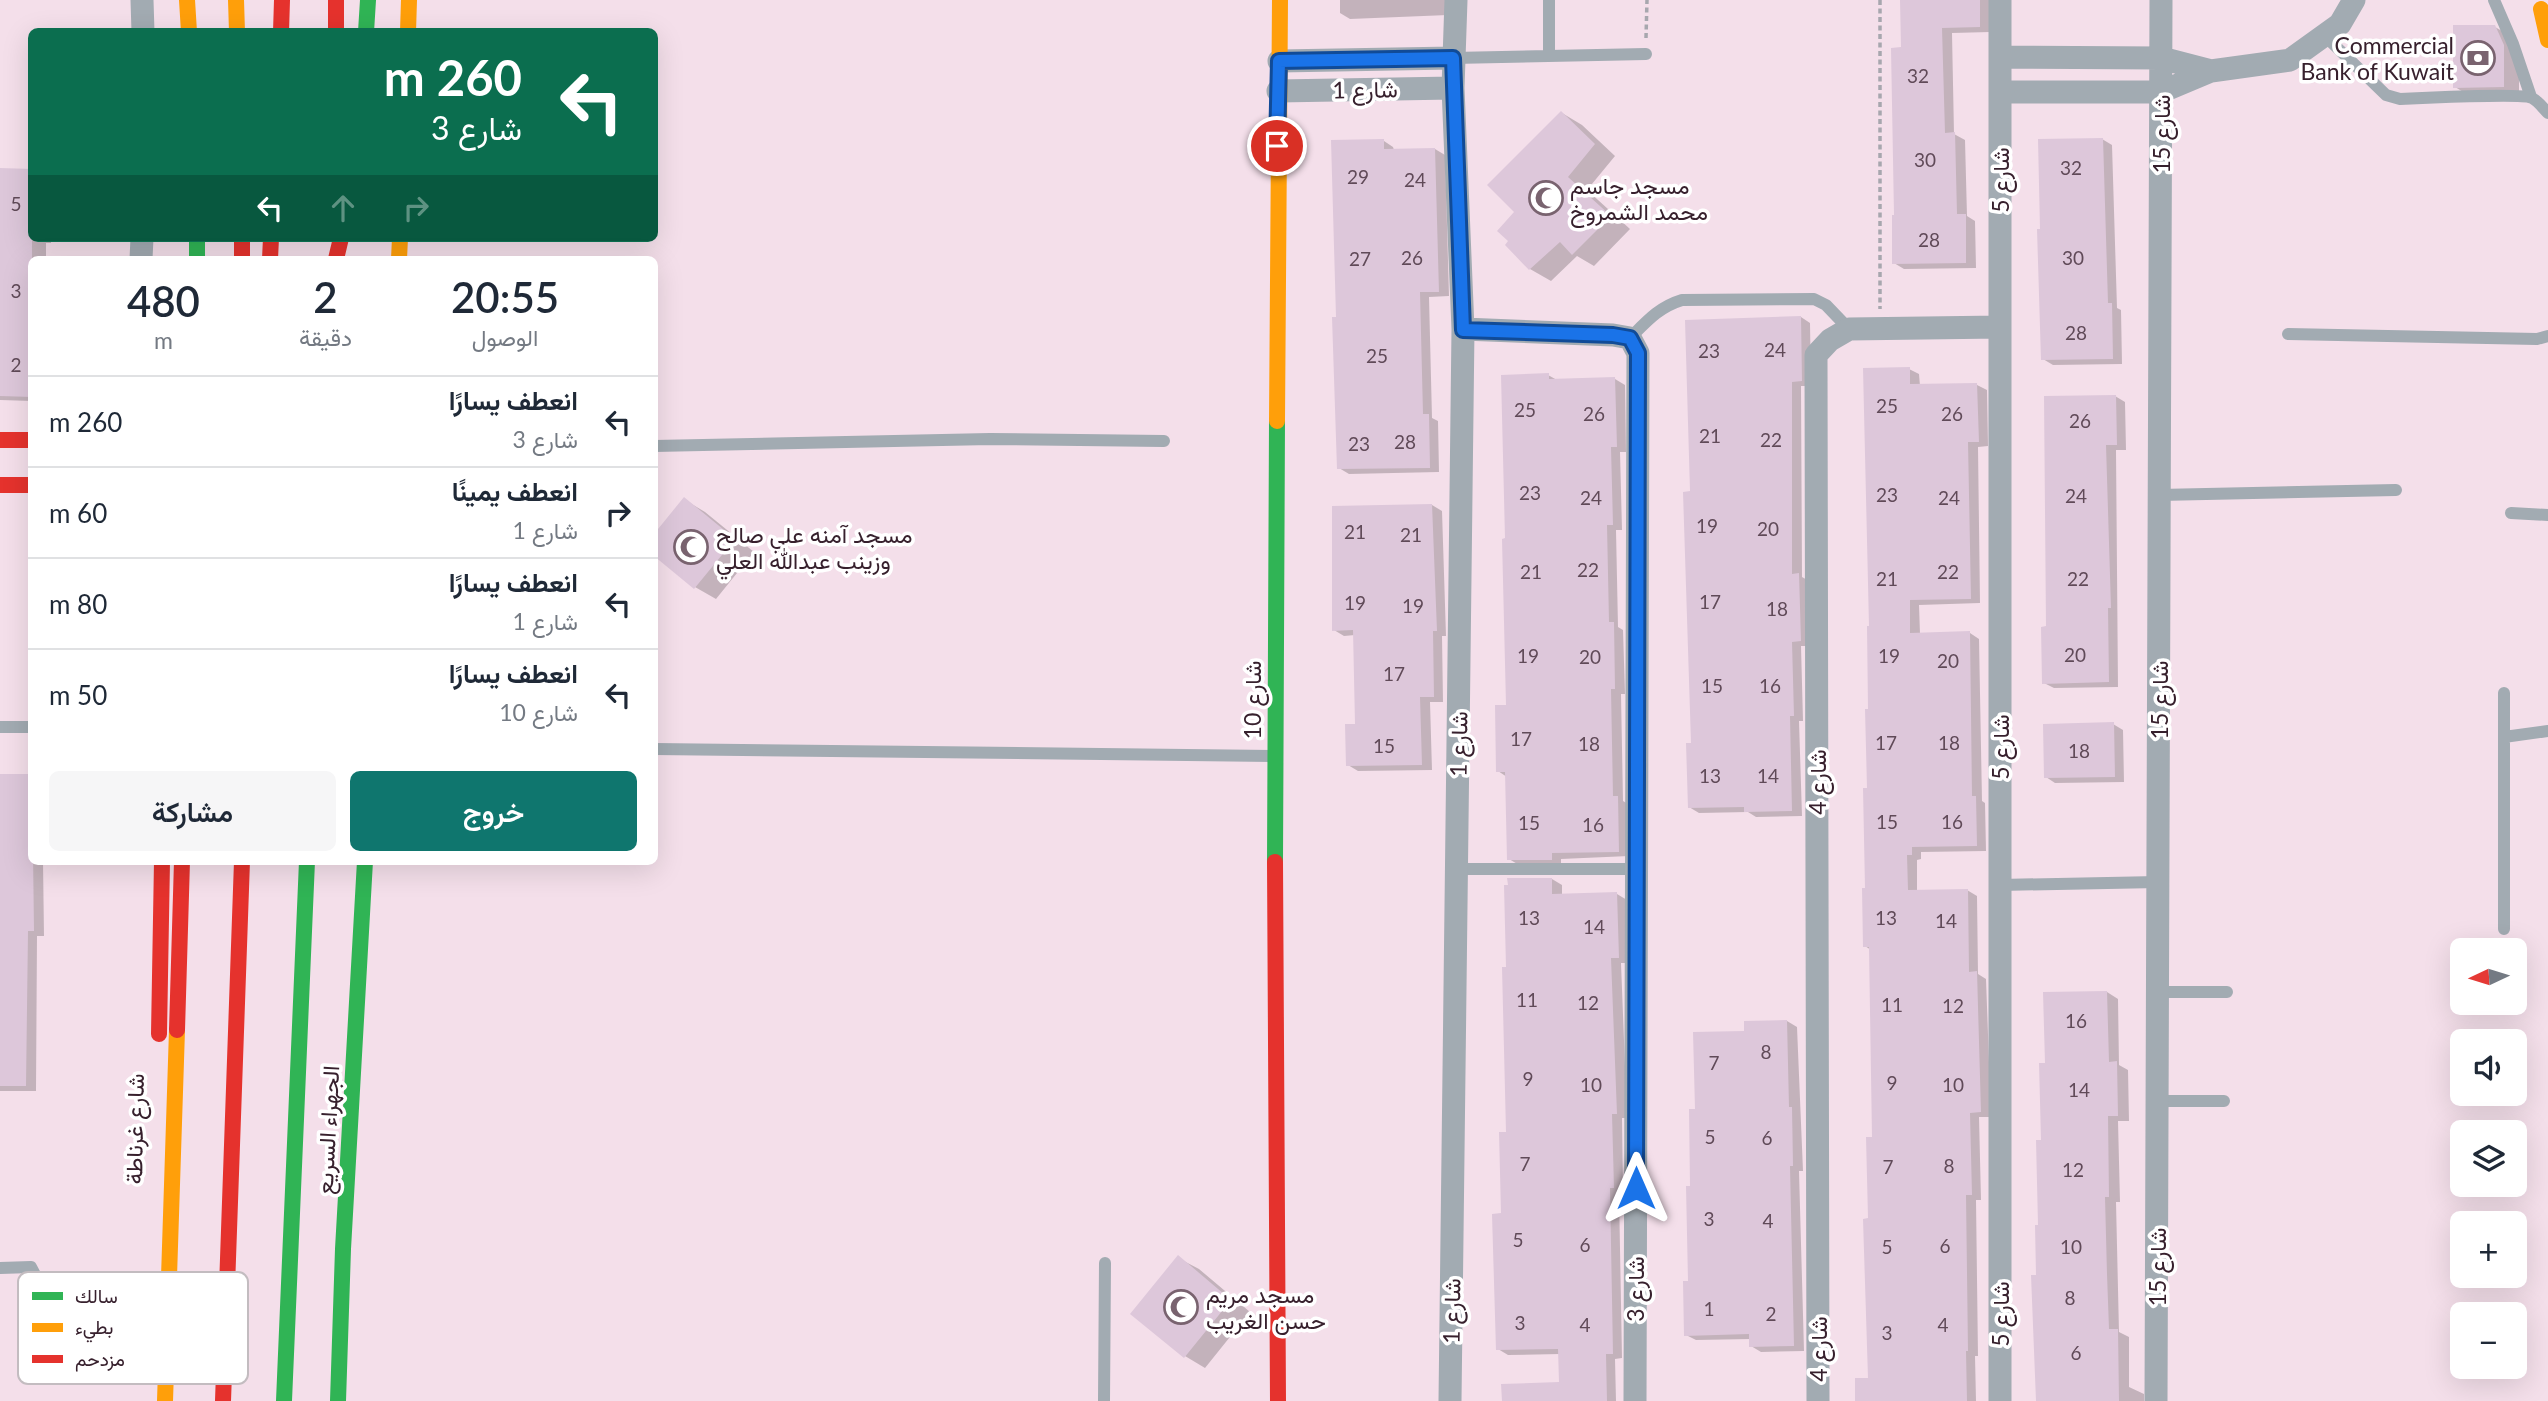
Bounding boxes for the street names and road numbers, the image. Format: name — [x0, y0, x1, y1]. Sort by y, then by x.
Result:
street label: شارع 1 — [1332, 74, 1398, 107]
street label: شارع 15 — [2147, 95, 2178, 173]
street label: شارع 5 — [1986, 147, 2017, 213]
street label: شارع 10 — [1238, 661, 1269, 739]
street label: شارع 15 — [2145, 661, 2176, 739]
street label: شارع 1 — [1443, 711, 1476, 777]
street label: شارع 5 — [1986, 714, 2017, 780]
street label: شارع 4 — [1803, 749, 1834, 815]
street label: الجهراء السريع — [310, 1065, 347, 1196]
street label: شارع غرناطة — [119, 1073, 152, 1185]
street label: شارع 15 — [2143, 1228, 2174, 1306]
street label: شارع 3 — [1621, 1256, 1652, 1322]
street label: شارع 1 — [1436, 1278, 1469, 1344]
street label: شارع 5 — [1986, 1281, 2017, 1347]
street label: شارع 4 — [1804, 1316, 1835, 1382]

